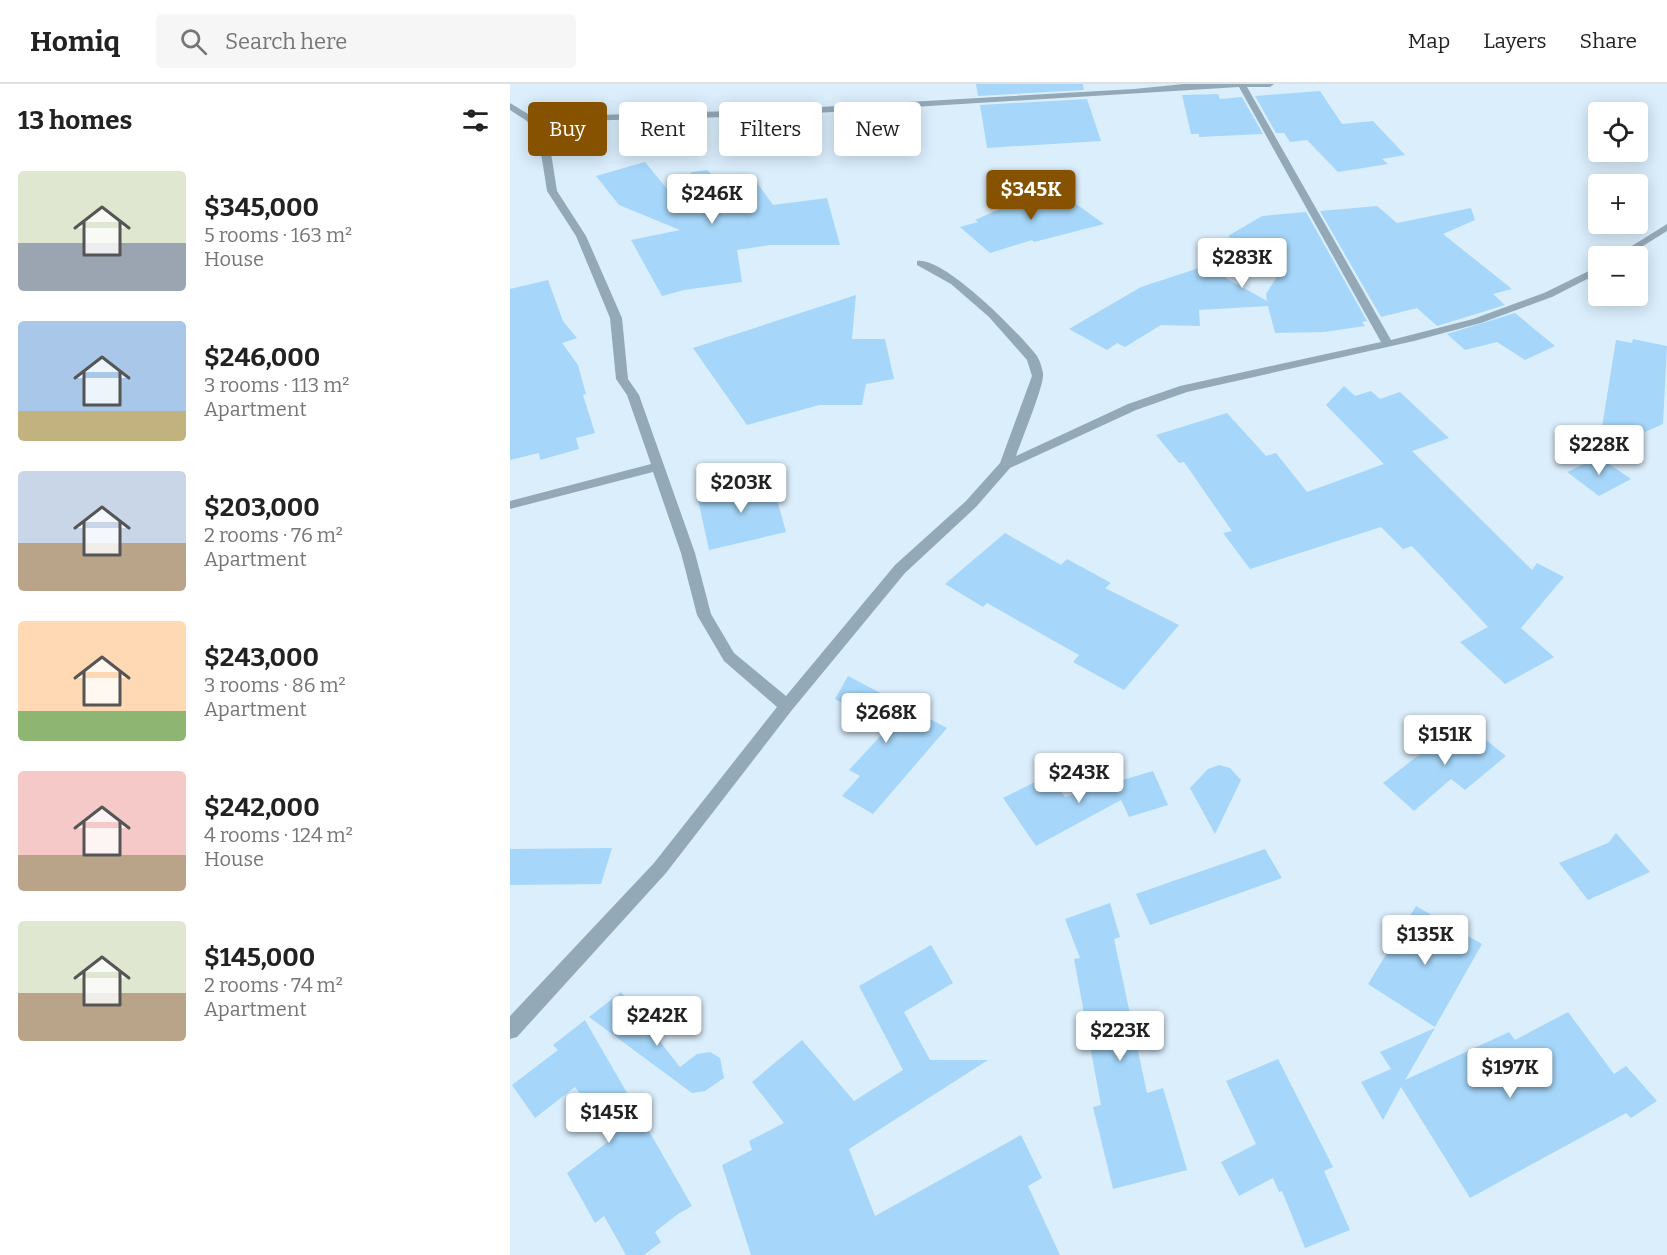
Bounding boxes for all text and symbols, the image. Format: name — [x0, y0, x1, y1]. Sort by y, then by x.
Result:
search box — [156, 14, 576, 68]
text: Homiq — [30, 25, 120, 58]
icon: search — [177, 25, 210, 58]
text: Search here — [225, 28, 347, 55]
text: Map — [1408, 28, 1450, 54]
text: Layers — [1483, 28, 1547, 54]
text: Share — [1580, 28, 1637, 54]
chip: Buy — [528, 102, 607, 156]
chip: Rent — [619, 102, 707, 156]
chip: Filters — [719, 102, 822, 156]
chip: New — [834, 102, 921, 156]
map controls — [1588, 102, 1648, 306]
button: locate — [1588, 102, 1648, 162]
icon: filters — [459, 104, 492, 137]
text: 13 homes — [18, 105, 132, 136]
pin: $345K — [989, 170, 1073, 221]
pin: $246K — [670, 174, 754, 225]
button: + — [1588, 174, 1648, 234]
text: $345K — [1000, 177, 1062, 201]
text: $246K — [681, 181, 743, 205]
text: $345,000 — [204, 192, 319, 223]
icon: home — [66, 195, 138, 267]
text: 5 rooms · 163 m² — [204, 223, 352, 247]
pin: $283K — [1200, 238, 1284, 289]
text: $283K — [1212, 245, 1272, 269]
button: − — [1588, 246, 1648, 306]
text: House — [204, 247, 264, 271]
text: $246,000 — [204, 342, 320, 373]
icon: home — [66, 345, 138, 417]
text: 3 rooms · 113 m² — [204, 373, 349, 397]
text: Apartment — [204, 397, 307, 421]
pin: $228K — [1557, 425, 1641, 476]
text: $228K — [1569, 432, 1629, 456]
pin: $203K — [699, 463, 783, 514]
text: $203K — [710, 470, 772, 494]
text: $203,000 — [204, 492, 320, 523]
icon: home — [66, 495, 138, 567]
text: 2 rooms · 76 m² — [204, 523, 343, 547]
text: Apartment — [204, 547, 307, 571]
text: $243,000 — [204, 642, 319, 673]
icon: home — [66, 645, 138, 717]
text: 3 rooms · 86 m² — [204, 673, 346, 697]
pin: $268K — [844, 693, 928, 744]
text: Apartment — [204, 697, 307, 721]
text: $268K — [855, 700, 917, 724]
pin: $151K — [1403, 715, 1487, 766]
text: $151K — [1418, 722, 1472, 746]
pin: $243K — [1037, 753, 1121, 804]
text: $243K — [1048, 760, 1110, 784]
text: $242,000 — [204, 792, 320, 823]
icon: home — [66, 795, 138, 867]
text: 4 rooms · 124 m² — [204, 823, 353, 847]
text: House — [204, 847, 264, 871]
pin: $135K — [1383, 915, 1467, 966]
text: $135K — [1396, 922, 1454, 946]
text: $145,000 — [204, 942, 315, 973]
icon: home — [66, 945, 138, 1017]
text: 2 rooms · 74 m² — [204, 973, 343, 997]
pin: $242K — [615, 996, 699, 1047]
text: Apartment — [204, 997, 307, 1021]
text: $242K — [626, 1003, 688, 1027]
pin: $223K — [1078, 1011, 1162, 1062]
text: $223K — [1090, 1018, 1150, 1042]
pin: $197K — [1468, 1048, 1552, 1099]
text: $197K — [1481, 1055, 1539, 1079]
pin: $145K — [567, 1093, 651, 1144]
text: $145K — [580, 1100, 638, 1124]

